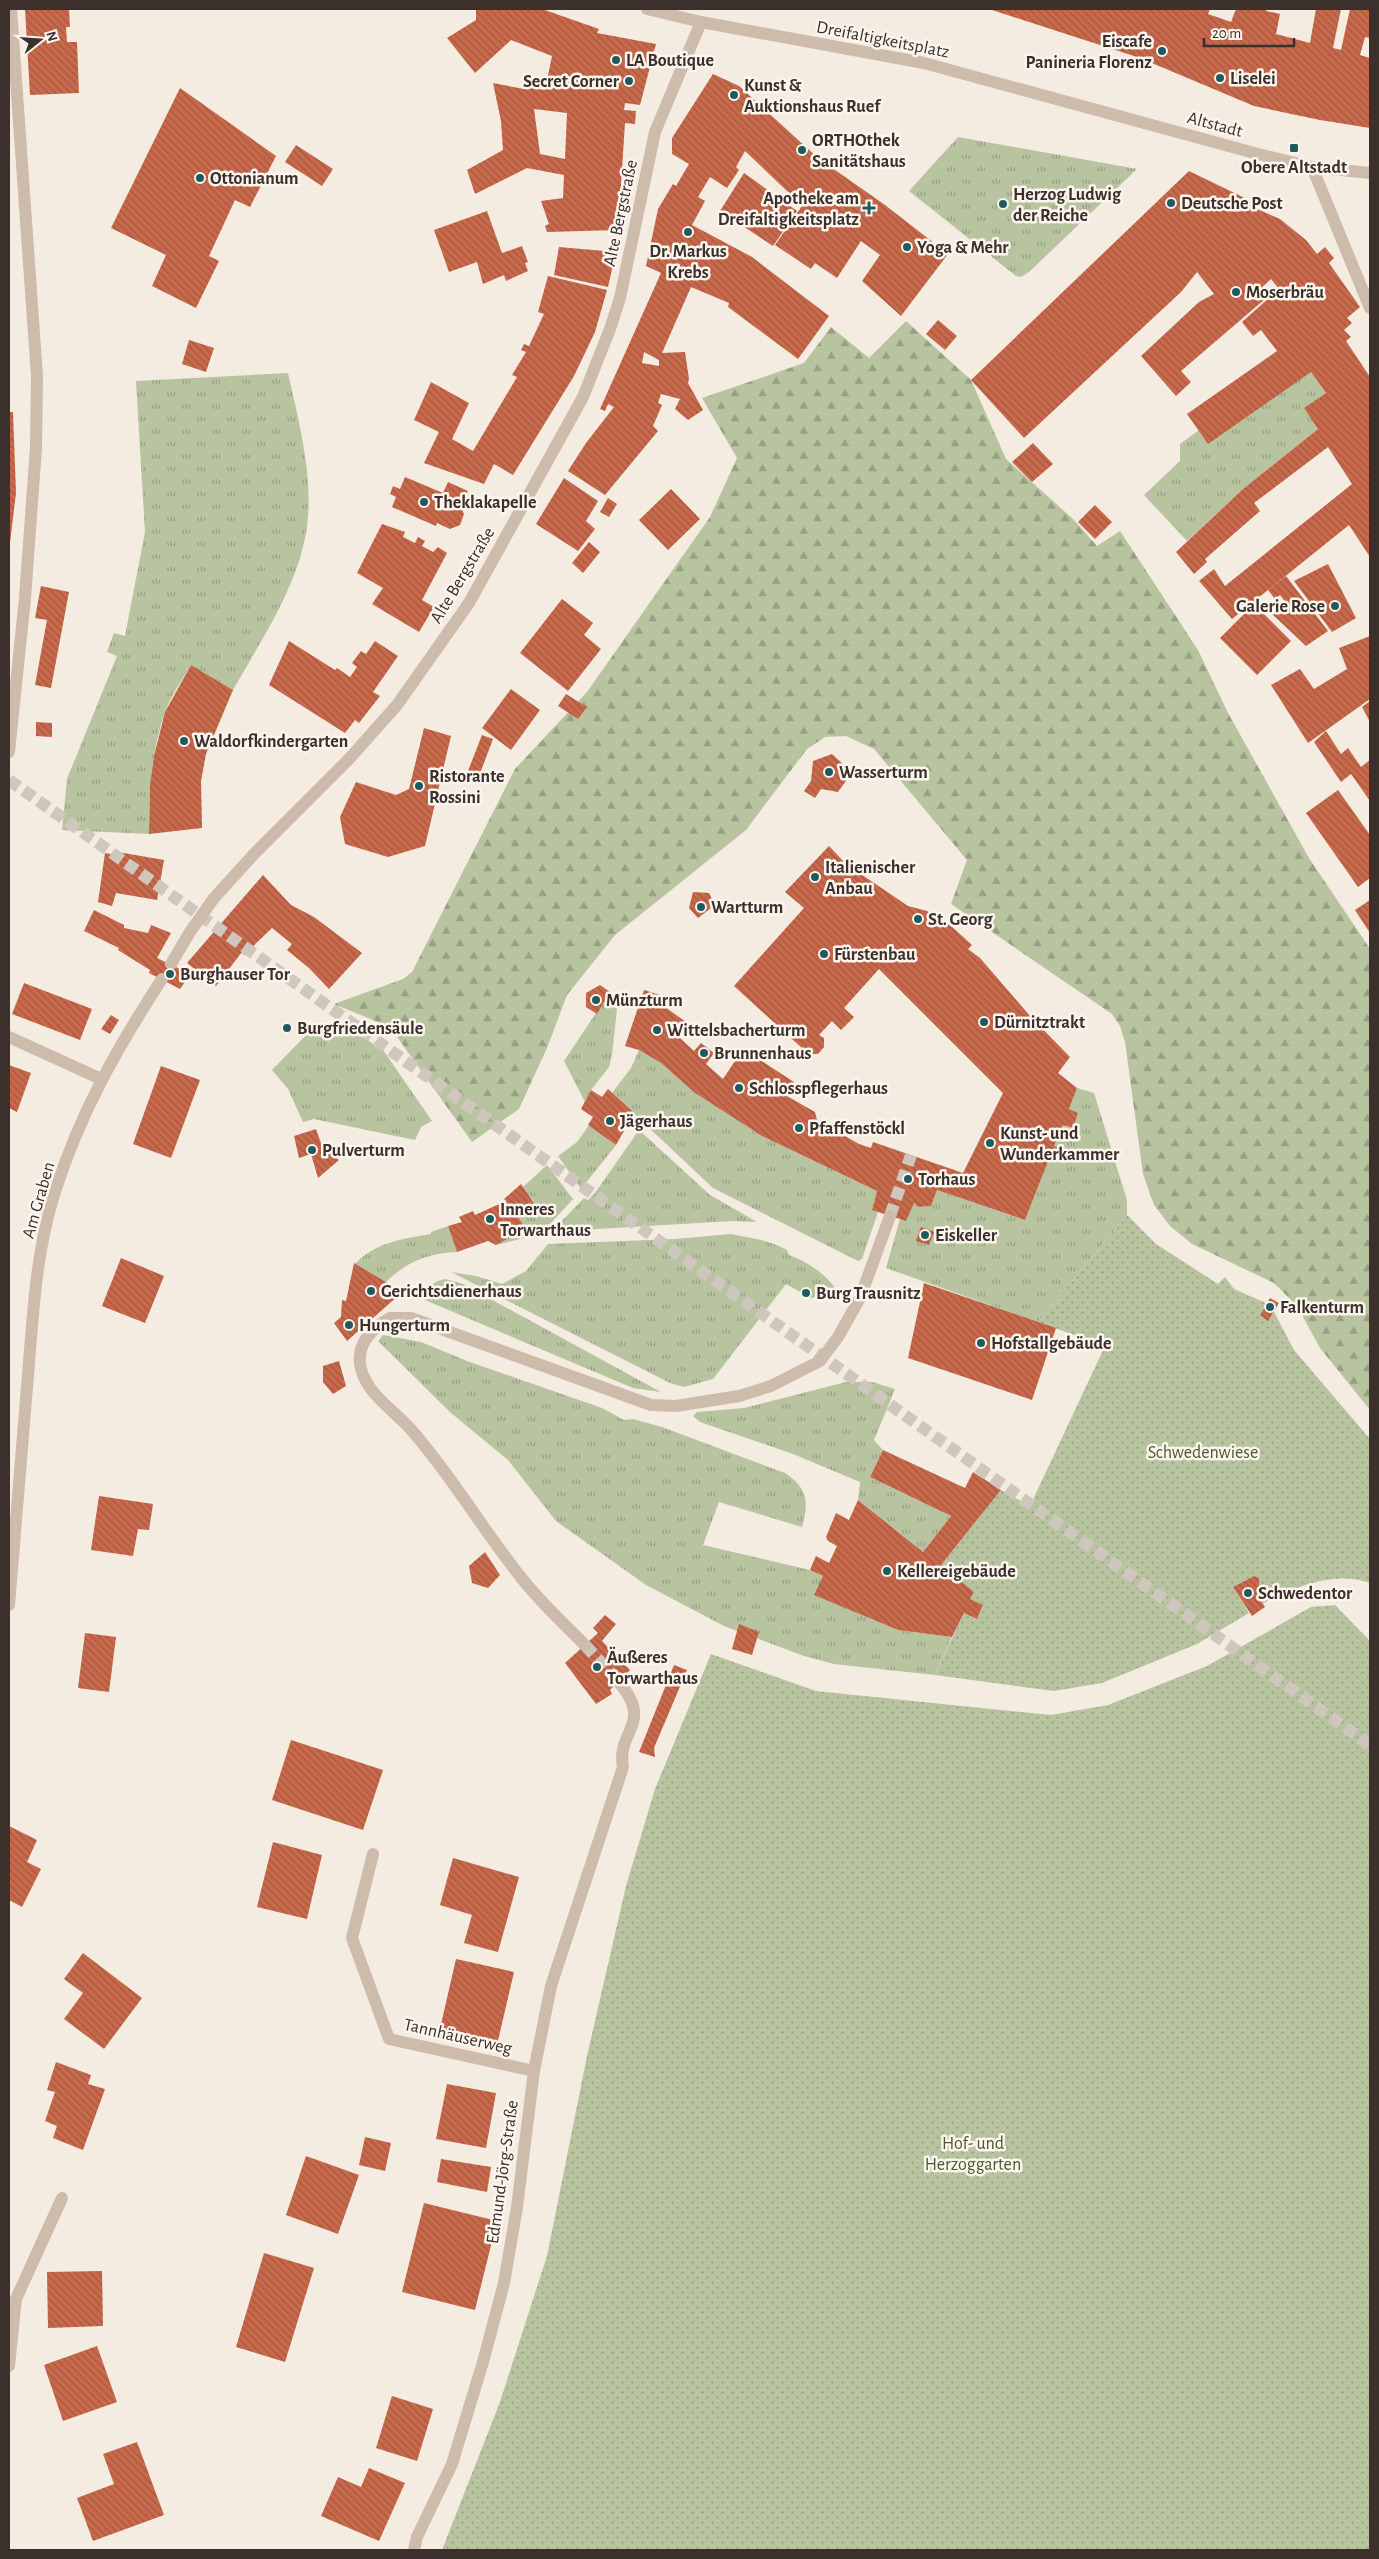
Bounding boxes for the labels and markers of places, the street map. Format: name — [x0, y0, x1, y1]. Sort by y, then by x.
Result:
place label: Eiscafe Panineria Florenz — [1026, 33, 1152, 72]
marker: Eiscafe Panineria Florenz — [1156, 45, 1168, 57]
place label: LA Boutique — [626, 52, 714, 70]
marker: LA Boutique — [610, 54, 622, 66]
place label: Liselei — [1230, 70, 1276, 88]
marker: Liselei — [1214, 72, 1226, 84]
place label: Secret Corner — [523, 73, 620, 91]
marker: Secret Corner — [623, 75, 635, 87]
place label: Kunst & Auktionshaus Ruef — [744, 77, 882, 116]
marker: Kunst & Auktionshaus Ruef — [728, 89, 740, 101]
place label: ORTHOthek Sanitätshaus — [812, 132, 906, 171]
marker: Obere Altstadt — [1288, 142, 1300, 154]
marker: ORTHOthek Sanitätshaus — [796, 144, 808, 156]
place label: Obere Altstadt — [1241, 159, 1347, 177]
place label: Ottonianum — [210, 170, 299, 188]
marker: Ottonianum — [194, 172, 206, 184]
place label: Herzog Ludwig der Reiche — [1013, 186, 1122, 225]
place label: Apotheke am Dreifaltigkeitsplatz — [718, 190, 859, 229]
place label: Deutsche Post — [1181, 195, 1283, 213]
marker: Deutsche Post — [1165, 197, 1177, 209]
marker: Herzog Ludwig der Reiche — [997, 198, 1009, 210]
marker: Apotheke am Dreifaltigkeitsplatz — [863, 202, 875, 214]
marker: Dr. Markus Krebs — [682, 226, 694, 238]
place label: Yoga & Mehr — [917, 239, 1009, 257]
marker: Yoga & Mehr — [901, 241, 913, 253]
place label: Dr. Markus Krebs — [649, 243, 727, 282]
place label: Moserbräu — [1246, 284, 1325, 302]
marker: Moserbräu — [1230, 286, 1242, 298]
place label: Theklakapelle — [434, 494, 536, 512]
marker: Theklakapelle — [418, 496, 430, 508]
place label: Galerie Rose — [1236, 598, 1325, 616]
marker: Galerie Rose — [1329, 600, 1341, 612]
place label: Waldorfkindergarten — [194, 733, 348, 751]
marker: Waldorfkindergarten — [178, 735, 190, 747]
place label: Wasserturm — [839, 764, 928, 782]
marker: Wasserturm — [823, 766, 835, 778]
place label: Ristorante Rossini — [429, 768, 505, 807]
marker: Ristorante Rossini — [413, 780, 425, 792]
place label: Italienischer Anbau — [825, 859, 916, 898]
marker: Italienischer Anbau — [809, 871, 821, 883]
place label: Wartturm — [711, 899, 783, 917]
marker: Wartturm — [695, 901, 707, 913]
place label: St. Georg — [928, 911, 994, 929]
marker: St. Georg — [912, 913, 924, 925]
place label: Fürstenbau — [834, 946, 916, 964]
marker: Fürstenbau — [818, 948, 830, 960]
place label: Burghauser Tor — [180, 966, 291, 984]
marker: Burghauser Tor — [164, 968, 176, 980]
place label: Münzturm — [606, 992, 683, 1010]
marker: Münzturm — [590, 994, 602, 1006]
place label: Dürnitztrakt — [994, 1014, 1085, 1032]
marker: Dürnitztrakt — [978, 1016, 990, 1028]
place label: Burgfriedensäule — [297, 1020, 423, 1038]
marker: Burgfriedensäule — [281, 1022, 293, 1034]
place label: Wittelsbacherturm — [667, 1022, 806, 1040]
marker: Wittelsbacherturm — [651, 1024, 663, 1036]
place label: Brunnenhaus — [714, 1045, 812, 1063]
marker: Brunnenhaus — [698, 1047, 710, 1059]
place label: Schlosspflegerhaus — [749, 1080, 888, 1098]
marker: Schlosspflegerhaus — [733, 1082, 745, 1094]
place label: Jägerhaus — [620, 1113, 693, 1131]
marker: Jägerhaus — [604, 1115, 616, 1127]
place label: Pfaffenstöckl — [809, 1120, 905, 1138]
marker: Pfaffenstöckl — [793, 1122, 805, 1134]
place label: Kunst- und Wunderkammer — [1000, 1125, 1120, 1164]
marker: Kunst- und Wunderkammer — [984, 1137, 996, 1149]
place label: Pulverturm — [322, 1142, 405, 1160]
marker: Pulverturm — [306, 1144, 318, 1156]
place label: Torhaus — [918, 1171, 975, 1189]
marker: Torhaus — [902, 1173, 914, 1185]
place label: Inneres Torwarthaus — [500, 1201, 591, 1240]
marker: Inneres Torwarthaus — [484, 1213, 496, 1225]
place label: Eiskeller — [935, 1227, 998, 1245]
marker: Eiskeller — [919, 1229, 931, 1241]
place label: Gerichtsdienerhaus — [381, 1283, 522, 1301]
marker: Gerichtsdienerhaus — [365, 1285, 377, 1297]
place label: Burg Trausnitz — [816, 1285, 921, 1303]
marker: Burg Trausnitz — [800, 1287, 812, 1299]
place label: Falkenturm — [1280, 1299, 1364, 1317]
marker: Falkenturm — [1264, 1301, 1276, 1313]
place label: Hungerturm — [359, 1317, 450, 1335]
marker: Hungerturm — [343, 1319, 355, 1331]
place label: Hofstallgebäude — [991, 1335, 1112, 1353]
marker: Hofstallgebäude — [975, 1337, 987, 1349]
place label: Kellereigebäude — [897, 1563, 1016, 1581]
marker: Kellereigebäude — [881, 1565, 893, 1577]
place label: Schwedentor — [1258, 1585, 1353, 1603]
marker: Schwedentor — [1242, 1587, 1254, 1599]
place label: Äußeres Torwarthaus — [607, 1646, 698, 1688]
marker: Äußeres Torwarthaus — [591, 1661, 603, 1673]

